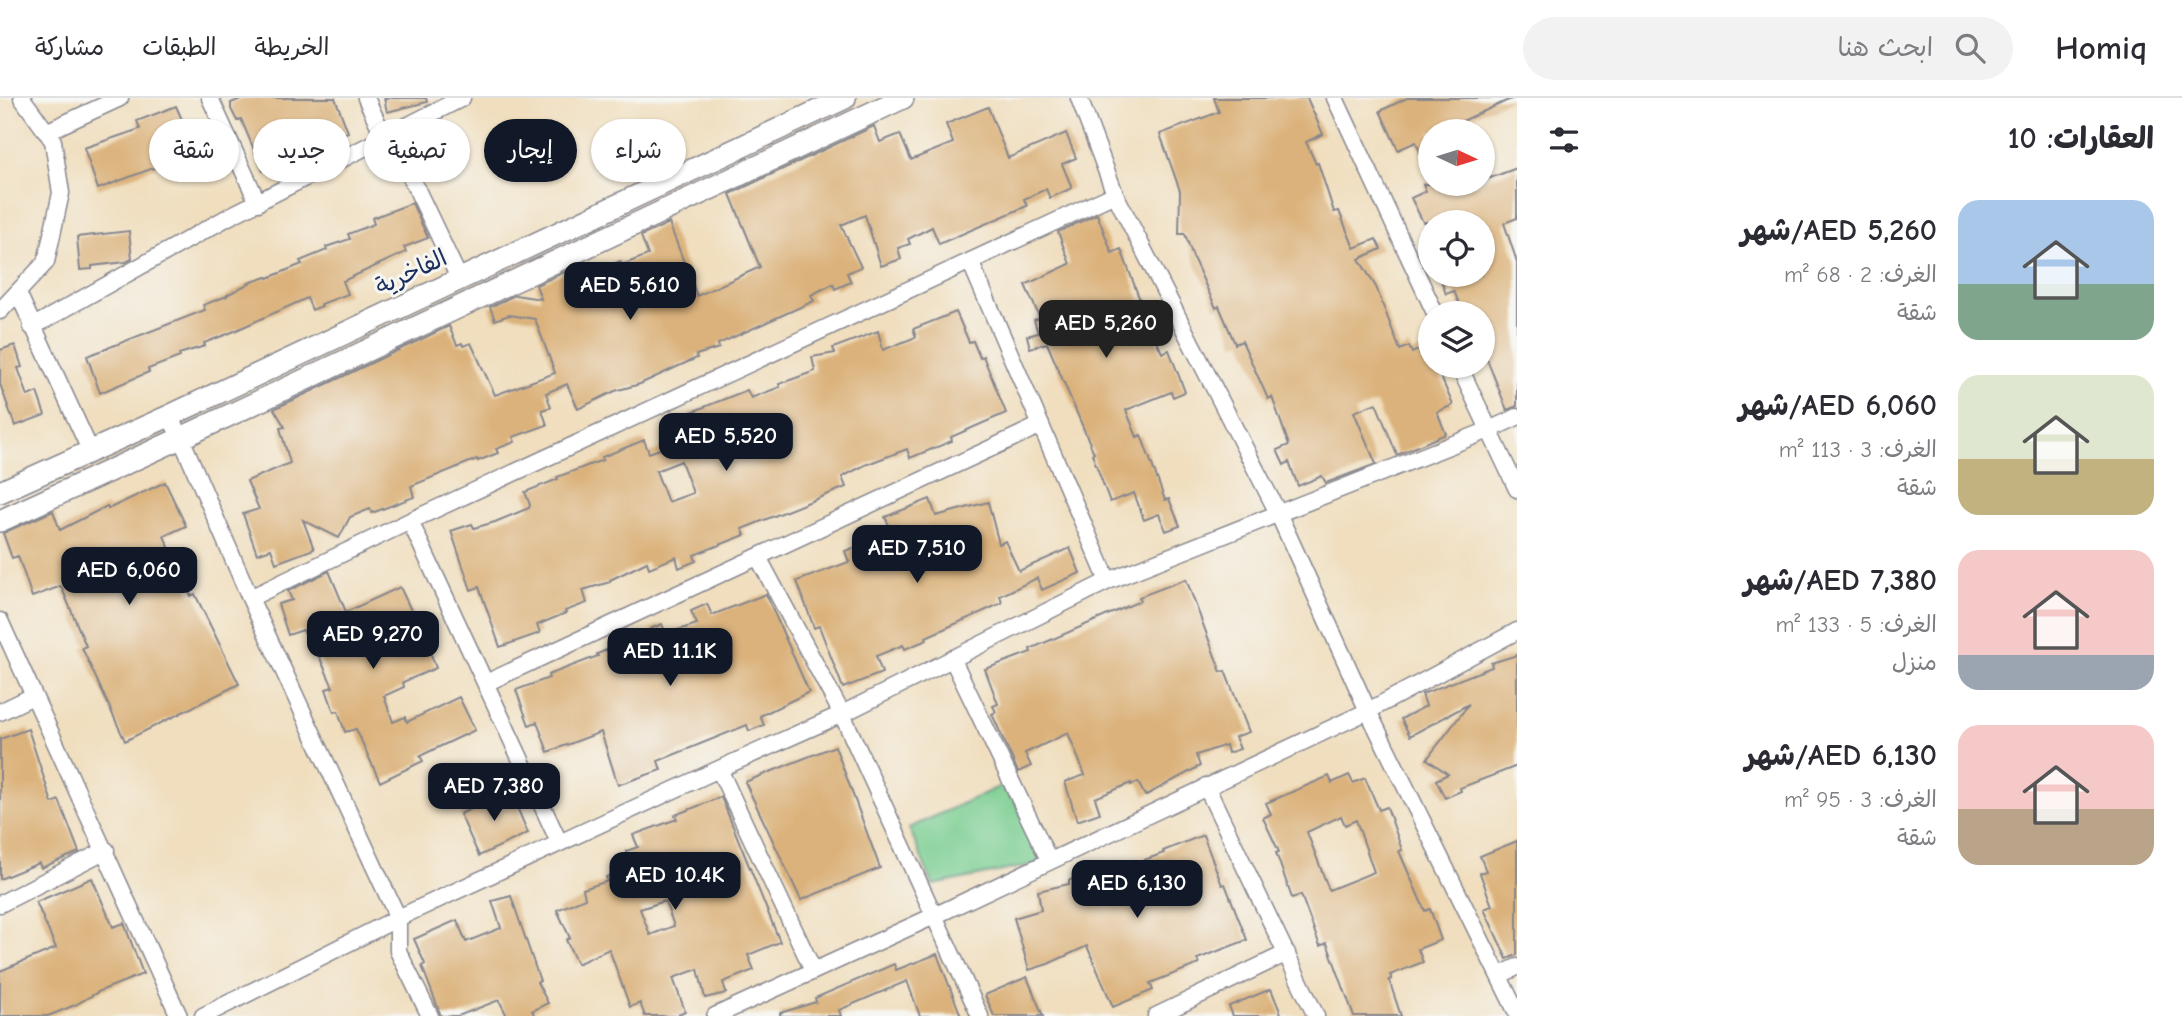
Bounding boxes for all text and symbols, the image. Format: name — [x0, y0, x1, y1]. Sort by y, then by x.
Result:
search box — [1523, 17, 2013, 80]
icon: search — [1951, 29, 1989, 67]
text: Homiq — [2055, 29, 2147, 67]
text: مشاركة — [35, 33, 104, 61]
text: الطبقات — [142, 33, 217, 61]
text: الخريطة — [255, 33, 329, 61]
text: ابحث هنا — [1838, 33, 1933, 63]
chip: شقة — [149, 119, 239, 182]
chip: جديد — [253, 119, 350, 182]
chip: تصفية — [364, 119, 470, 182]
chip: إيجار — [484, 119, 577, 182]
chip: شراء — [591, 119, 686, 182]
north arrow — [1418, 119, 1494, 196]
map controls — [1418, 119, 1495, 378]
icon: filters — [1545, 121, 1583, 159]
text: العقارات: 10 — [2008, 121, 2154, 156]
button: locate — [1418, 210, 1495, 287]
text: AED 5,260/شهر — [1741, 213, 1937, 248]
icon: home — [2014, 228, 2098, 312]
street label: الفاخرية — [371, 243, 451, 301]
text: الغرف: 2 · 68 m² — [1784, 261, 1937, 288]
pin: AED 5,610 — [550, 262, 710, 322]
text: AED 5,610 — [580, 271, 680, 298]
text: شقة — [1897, 299, 1937, 326]
pin: AED 5,260 — [1026, 300, 1186, 360]
button: layers — [1418, 301, 1495, 378]
text: AED 5,260 — [1055, 309, 1157, 336]
text: AED 6,060/شهر — [1739, 388, 1937, 423]
icon: home — [2014, 403, 2098, 487]
pin: AED 5,520 — [646, 414, 806, 473]
text: AED 5,520 — [675, 422, 777, 449]
text: الغرف: 3 · 113 m² — [1779, 436, 1937, 463]
text: شقة — [1897, 474, 1937, 501]
pin: AED 7,510 — [837, 526, 997, 585]
text: AED 7,510 — [868, 534, 966, 561]
pin: AED 6,060 — [49, 547, 209, 607]
text: AED 6,060 — [77, 556, 181, 583]
text: AED 7,380/شهر — [1744, 563, 1937, 598]
icon: home — [2014, 578, 2098, 662]
text: الغرف: 5 · 133 m² — [1775, 611, 1937, 638]
pin: AED 9,270 — [293, 612, 453, 671]
text: AED 9,270 — [323, 620, 423, 647]
pin: AED 11.1K — [590, 628, 750, 688]
text: AED 11.1K — [623, 637, 717, 664]
text: منزل — [1892, 649, 1937, 676]
text: AED 6,130/شهر — [1745, 738, 1937, 773]
icon: home — [2014, 753, 2098, 837]
pin: AED 7,380 — [414, 764, 574, 823]
text: AED 7,380 — [444, 772, 544, 799]
text: الغرف: 3 · 95 m² — [1784, 786, 1937, 813]
text: شقة — [1897, 824, 1937, 851]
pin: AED 10.4K — [595, 852, 755, 912]
pin: AED 6,130 — [1057, 860, 1217, 920]
text: AED 10.4K — [626, 861, 724, 888]
text: AED 6,130 — [1088, 869, 1186, 896]

